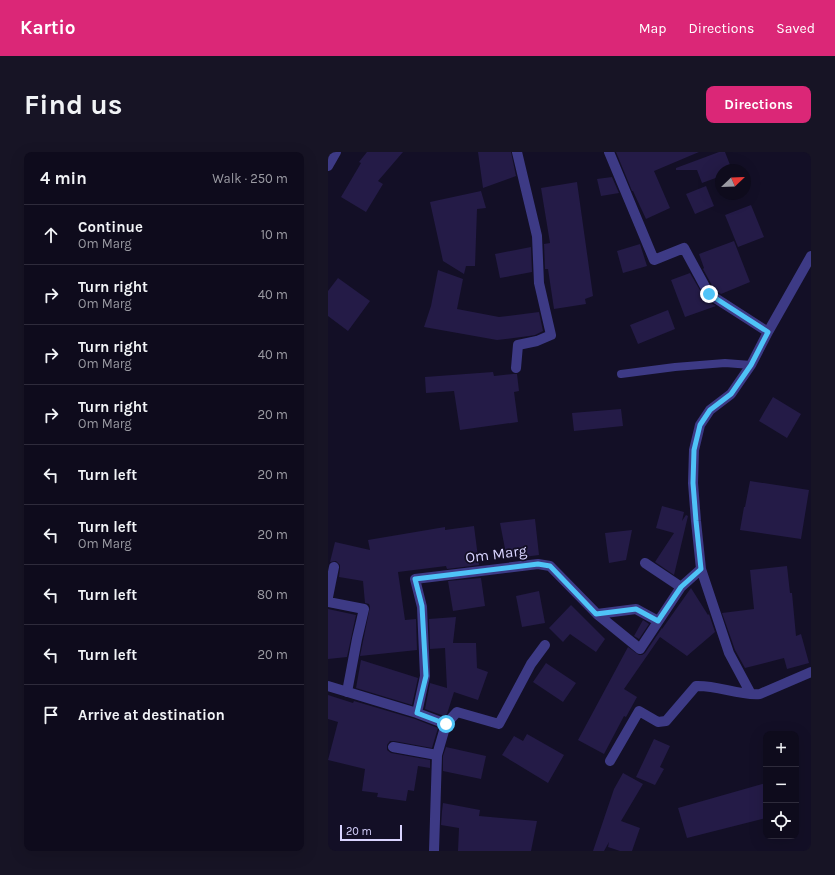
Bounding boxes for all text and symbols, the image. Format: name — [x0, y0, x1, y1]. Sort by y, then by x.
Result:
text: Kartio — [20, 17, 75, 39]
text: Map — [639, 20, 667, 37]
text: Directions — [689, 20, 754, 37]
text: Saved — [776, 20, 815, 37]
button: Directions — [706, 86, 811, 123]
text: Find us — [24, 88, 123, 121]
north arrow — [715, 164, 751, 200]
text: 4 min — [40, 168, 87, 188]
text: Walk · 250 m — [212, 171, 288, 186]
text: Continue — [78, 218, 143, 236]
icon: ahead — [40, 224, 62, 246]
text: 10 m — [261, 227, 288, 242]
text: Om Marg — [78, 236, 132, 251]
text: Turn right — [78, 278, 148, 296]
icon: right — [40, 284, 62, 306]
route end — [700, 285, 718, 303]
text: 40 m — [258, 287, 288, 302]
text: Om Marg — [78, 296, 132, 311]
text: Turn right — [78, 338, 148, 356]
icon: right — [40, 344, 62, 366]
text: 40 m — [258, 347, 288, 362]
text: Om Marg — [78, 356, 132, 371]
text: Turn right — [78, 398, 148, 416]
icon: right — [40, 404, 62, 426]
text: 20 m — [258, 407, 288, 422]
text: Om Marg — [78, 416, 132, 431]
icon: left — [40, 464, 62, 486]
text: Turn left — [78, 466, 137, 484]
text: 20 m — [258, 467, 288, 482]
text: Turn left — [78, 518, 137, 536]
icon: left — [40, 524, 62, 546]
text: 20 m — [258, 527, 288, 542]
text: Om Marg — [78, 536, 132, 551]
street label: Om Marg — [464, 541, 528, 567]
icon: left — [40, 584, 62, 606]
text: Turn left — [78, 586, 137, 604]
text: 80 m — [257, 587, 288, 602]
icon: left — [40, 644, 62, 666]
text: Turn left — [78, 646, 137, 664]
text: 20 m — [258, 647, 288, 662]
icon: arrive — [40, 704, 62, 726]
text: Arrive at destination — [78, 706, 225, 724]
route start — [437, 715, 455, 733]
map controls — [763, 731, 799, 839]
button: + — [763, 731, 799, 767]
button: − — [763, 767, 799, 803]
button: locate — [763, 803, 799, 839]
scale bar — [340, 823, 402, 842]
text: 20 m — [346, 825, 372, 838]

